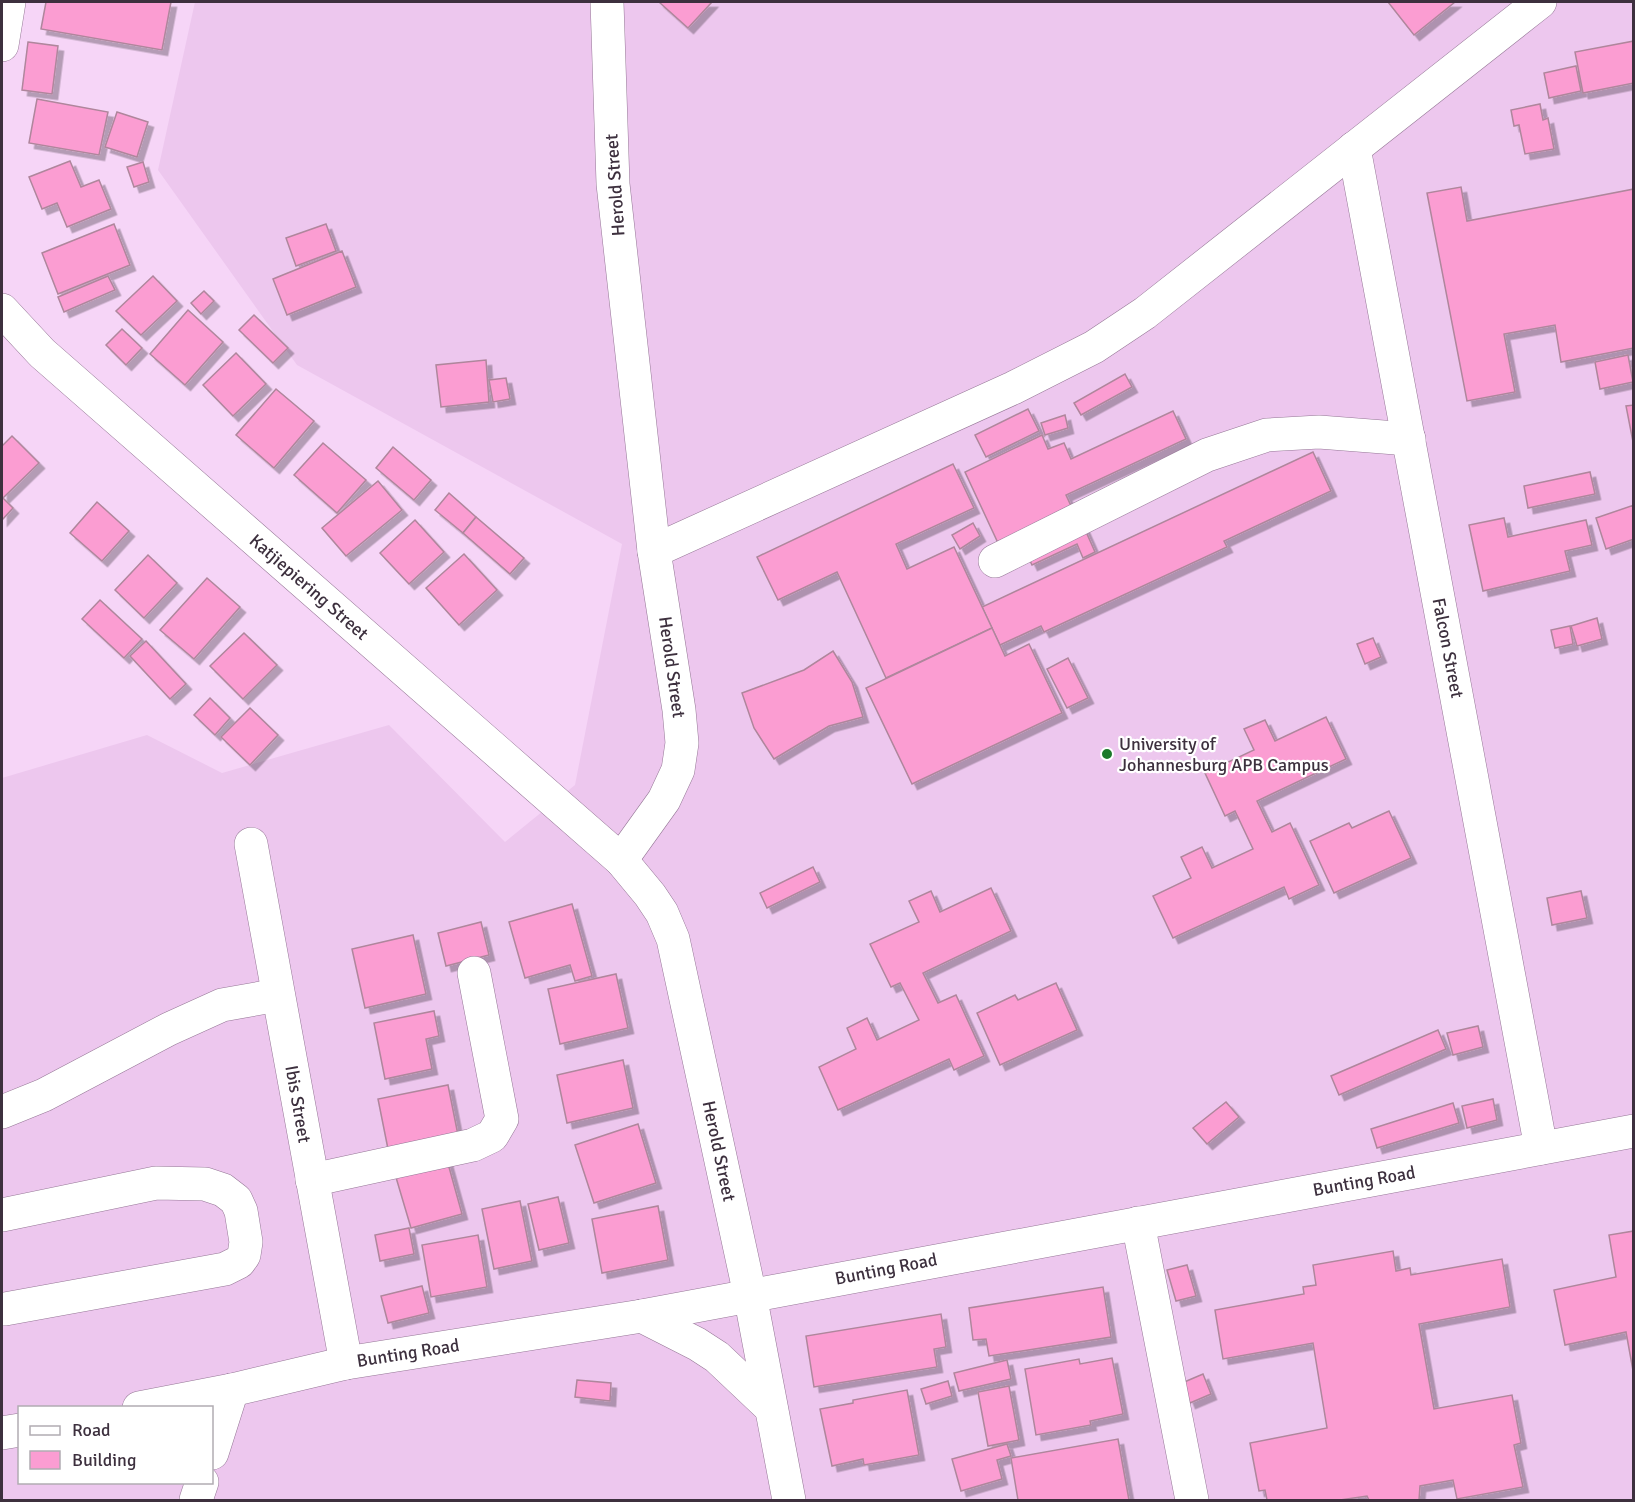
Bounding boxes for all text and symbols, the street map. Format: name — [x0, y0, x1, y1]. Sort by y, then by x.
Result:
street label: Herold Street — [600, 133, 630, 237]
street label: Katjiepiering Street — [245, 529, 373, 645]
street label: Falcon Street — [1428, 596, 1468, 700]
street label: Herold Street — [654, 615, 690, 719]
place label: University of Johannesburg APB Campus — [1119, 733, 1329, 776]
marker: University of Johannesburg APB Campus — [1100, 747, 1114, 761]
street label: Ibis Street — [280, 1063, 316, 1145]
street label: Herold Street — [698, 1099, 740, 1203]
street label: Bunting Road — [1311, 1161, 1417, 1201]
street label: Bunting Road — [833, 1248, 939, 1290]
street label: Bunting Road — [355, 1334, 461, 1372]
legend — [18, 1406, 213, 1484]
text: Road — [72, 1419, 111, 1441]
text: Building — [72, 1449, 136, 1471]

